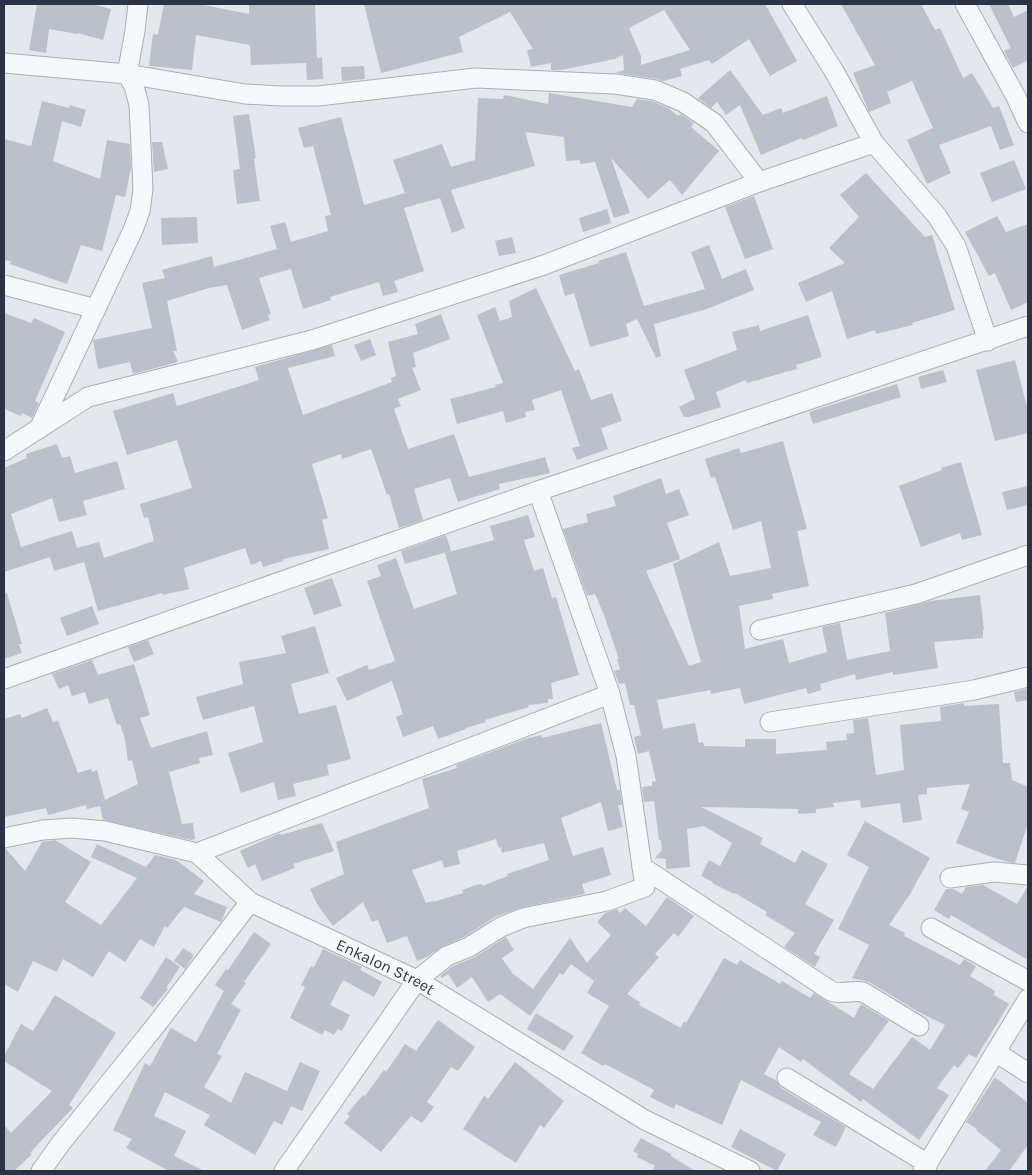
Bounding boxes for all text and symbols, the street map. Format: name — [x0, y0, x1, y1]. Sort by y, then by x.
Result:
street label: Enkalon Street — [333, 935, 438, 999]

